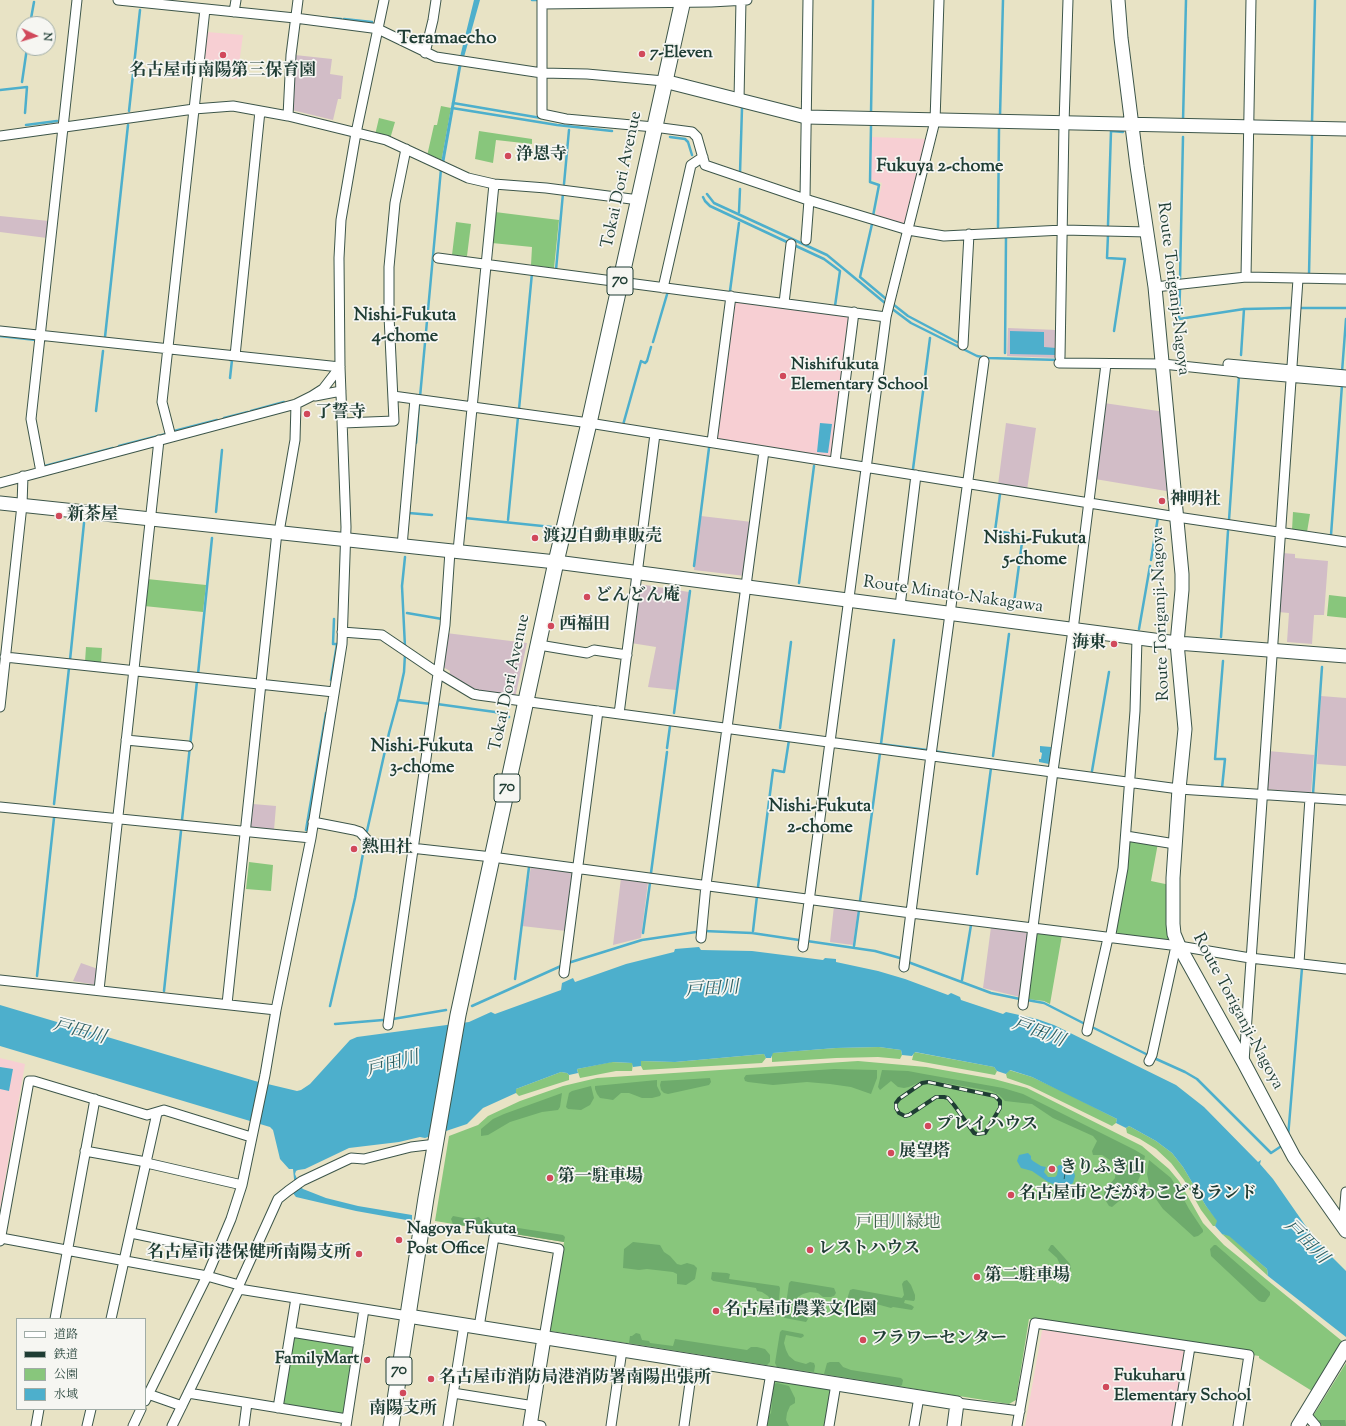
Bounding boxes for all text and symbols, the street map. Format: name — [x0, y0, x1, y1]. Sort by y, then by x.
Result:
north arrow — [16, 16, 56, 56]
district label: Teramaecho — [397, 29, 497, 51]
text: N — [39, 32, 55, 42]
place label: 7-Eleven — [650, 44, 713, 64]
marker: 7-Eleven — [637, 49, 647, 59]
marker: 名古屋市南陽第三保育園 — [218, 50, 228, 60]
place label: 名古屋市南陽第三保育園 — [130, 62, 316, 82]
street label: Tokai Dori Avenue — [599, 110, 647, 250]
place label: 浄恩寺 — [516, 146, 567, 166]
marker: 浄恩寺 — [503, 151, 513, 161]
district label: Fukuya 2-chome — [877, 157, 1003, 179]
street label: Route Toriganji-Nagoya — [1151, 201, 1193, 377]
road number: 70 — [607, 267, 633, 295]
district label: Nishi-Fukuta 4-chome — [354, 306, 456, 348]
place label: Nishifukuta Elementary School — [791, 356, 928, 396]
marker: Nishifukuta Elementary School — [778, 371, 788, 381]
place label: 了誓寺 — [315, 404, 366, 424]
marker: 了誓寺 — [302, 409, 312, 419]
place label: 神明社 — [1170, 491, 1221, 511]
marker: 神明社 — [1157, 496, 1167, 506]
place label: 新茶屋 — [67, 506, 118, 526]
marker: 新茶屋 — [54, 511, 64, 521]
street label: Route Toriganji-Nagoya — [1149, 527, 1175, 701]
place label: 渡辺自動車販売 — [543, 528, 662, 548]
district label: Nishi-Fukuta 5-chome — [984, 529, 1086, 572]
marker: 渡辺自動車販売 — [530, 533, 540, 543]
street label: Route Minato-Nakagawa — [862, 573, 1044, 619]
place label: どんどん庵 — [595, 587, 680, 607]
marker: どんどん庵 — [582, 592, 592, 602]
street label: Tokai Dori Avenue — [487, 613, 535, 753]
place label: 西福田 — [559, 616, 610, 636]
marker: 西福田 — [546, 621, 556, 631]
place label: 海東 — [1072, 634, 1106, 654]
marker: 海東 — [1109, 639, 1119, 649]
district label: Nishi-Fukuta 3-chome — [371, 737, 473, 780]
road number: 70 — [494, 774, 520, 802]
district label: Nishi-Fukuta 2-chome — [769, 797, 871, 840]
place label: 熱田社 — [362, 839, 413, 859]
marker: 熱田社 — [349, 844, 359, 854]
street label: Route Toriganji-Nagoya — [1187, 930, 1287, 1094]
water label: 戸田川 — [684, 978, 740, 1004]
water label: 戸田川 — [1009, 1015, 1067, 1053]
water label: 戸田川 — [50, 1016, 108, 1050]
water label: 戸田川 — [364, 1049, 422, 1083]
place label: プレイハウス — [936, 1116, 1038, 1136]
marker: プレイハウス — [923, 1121, 933, 1131]
place label: 展望塔 — [899, 1143, 950, 1163]
marker: 展望塔 — [886, 1148, 896, 1158]
place label: きりふき山 — [1060, 1159, 1145, 1179]
marker: きりふき山 — [1047, 1164, 1057, 1174]
place label: 第一駐車場 — [558, 1168, 643, 1188]
marker: 第一駐車場 — [545, 1173, 555, 1183]
place label: 名古屋市とだがわこどもランド — [1019, 1185, 1257, 1205]
marker: 名古屋市とだがわこどもランド — [1006, 1190, 1016, 1200]
park label: 戸田川緑地 — [856, 1214, 940, 1234]
water label: 戸田川 — [1278, 1216, 1332, 1270]
place label: Nagoya Fukuta Post Office — [407, 1220, 516, 1260]
marker: Nagoya Fukuta Post Office — [394, 1235, 404, 1245]
place label: レストハウス — [818, 1240, 920, 1260]
place label: 名古屋市港保健所南陽支所 — [147, 1244, 351, 1264]
marker: レストハウス — [805, 1245, 815, 1255]
marker: 名古屋市港保健所南陽支所 — [354, 1249, 364, 1259]
place label: 第二駐車場 — [985, 1267, 1070, 1287]
marker: 第二駐車場 — [972, 1272, 982, 1282]
place label: 名古屋市農業文化園 — [724, 1301, 877, 1321]
marker: 名古屋市農業文化園 — [711, 1306, 721, 1316]
legend — [16, 1318, 146, 1410]
text: 道路 — [54, 1326, 78, 1344]
place label: フラワーセンター — [871, 1330, 1007, 1350]
marker: フラワーセンター — [858, 1335, 868, 1345]
text: 鉄道 — [54, 1346, 78, 1364]
place label: FamilyMart — [275, 1350, 359, 1370]
marker: FamilyMart — [362, 1355, 372, 1365]
road number: 70 — [386, 1357, 412, 1385]
text: 公園 — [54, 1366, 78, 1384]
place label: Fukuharu Elementary School — [1114, 1367, 1251, 1407]
place label: 名古屋市消防局港消防署南陽出張所 — [439, 1369, 711, 1389]
marker: 名古屋市消防局港消防署南陽出張所 — [426, 1374, 436, 1384]
marker: Fukuharu Elementary School — [1101, 1382, 1111, 1392]
text: 水域 — [54, 1386, 78, 1404]
marker: 南陽支所 — [398, 1388, 408, 1398]
place label: 南陽支所 — [369, 1400, 437, 1420]

